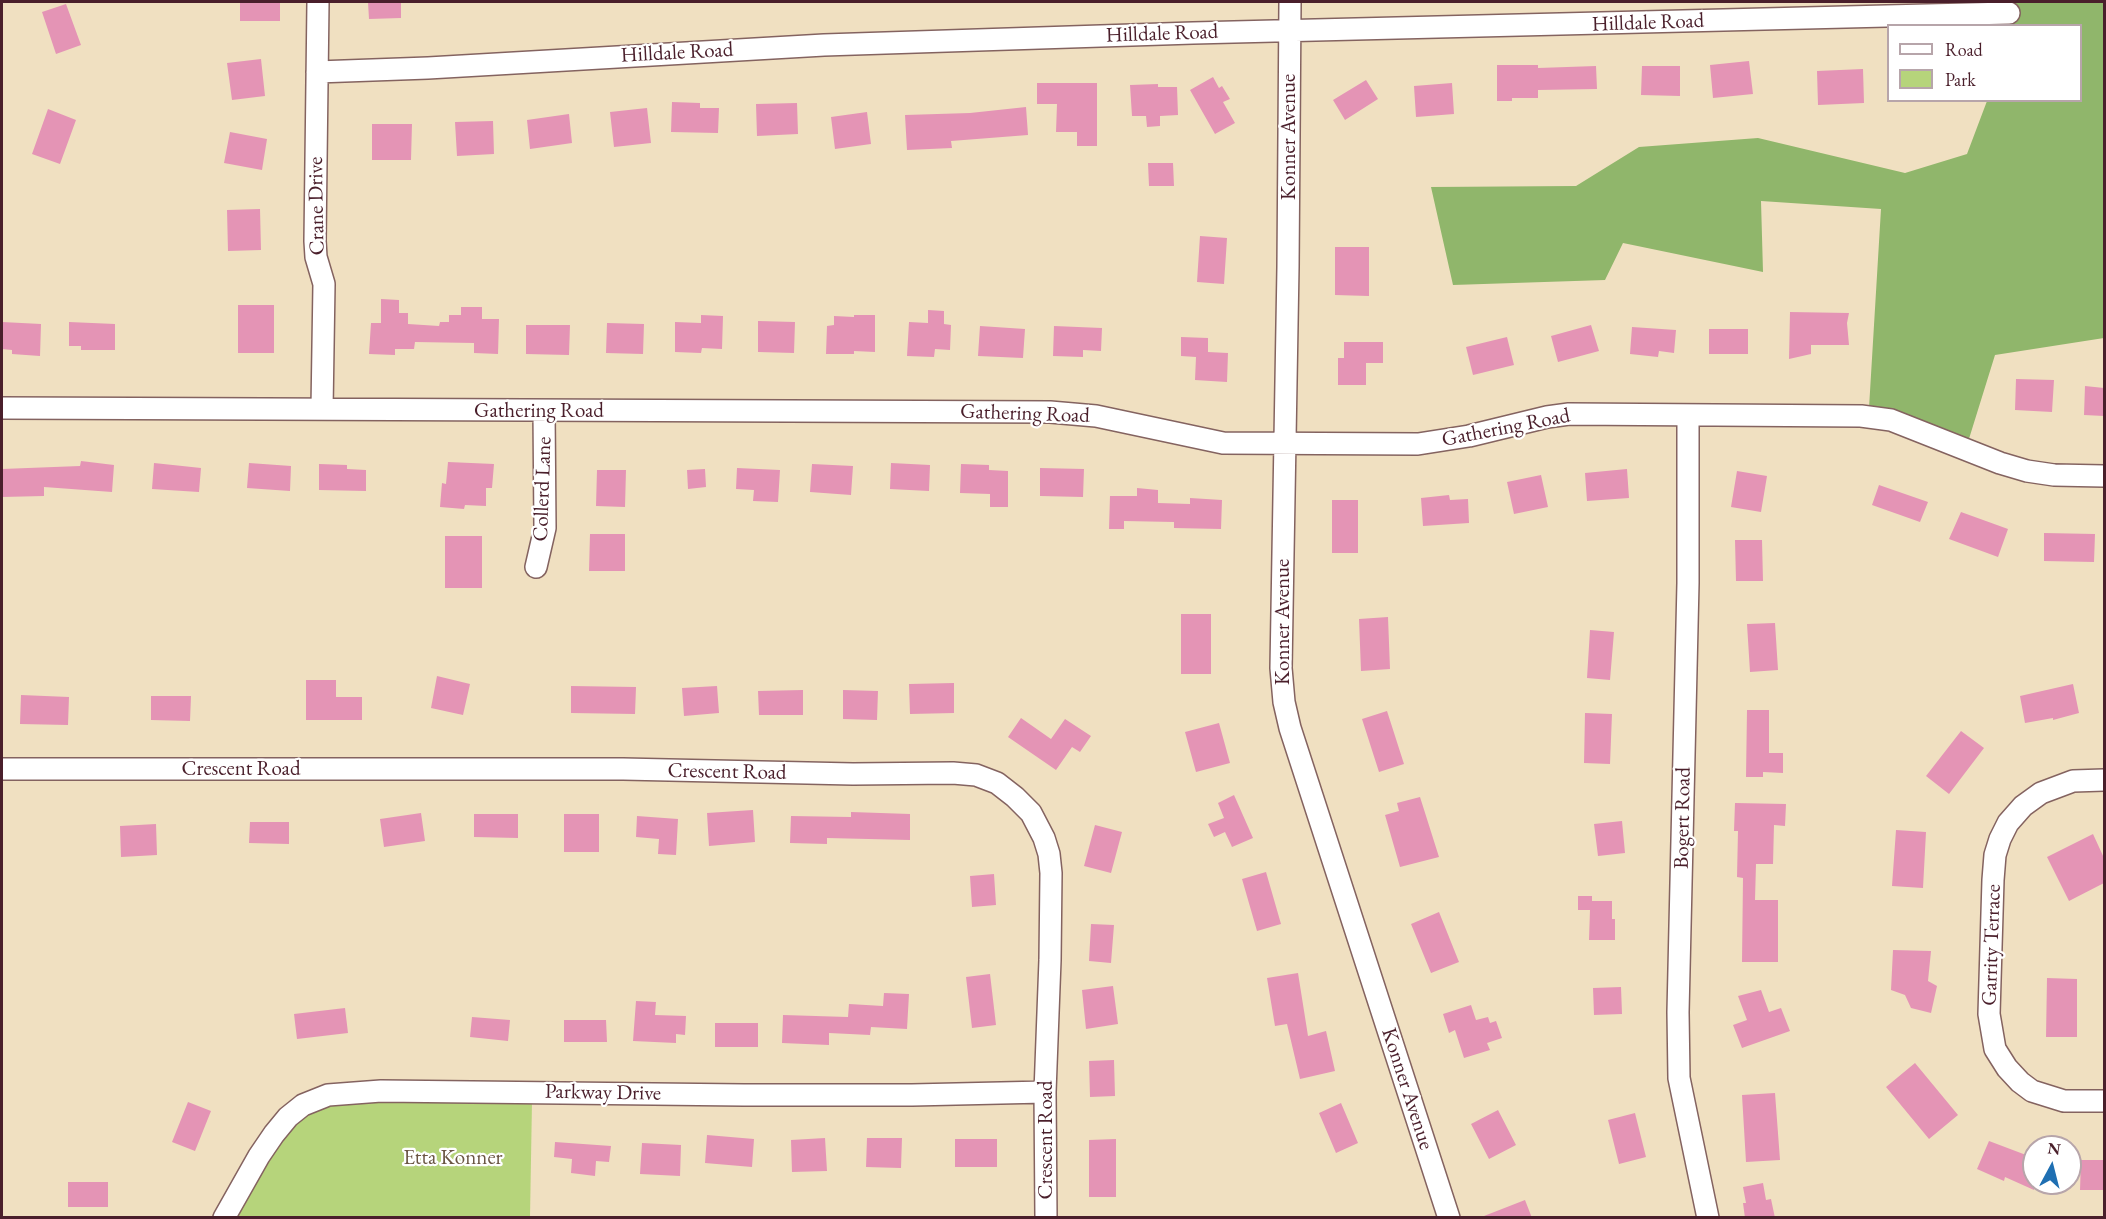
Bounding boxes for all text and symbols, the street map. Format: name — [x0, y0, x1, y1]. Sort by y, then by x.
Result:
street label: Hilldale Road — [1591, 8, 1705, 38]
street label: Hilldale Road — [1105, 19, 1219, 49]
legend — [1887, 24, 2082, 102]
street label: Hilldale Road — [620, 37, 734, 69]
text: Road — [1945, 38, 1983, 61]
text: Park — [1945, 68, 1976, 91]
street label: Konner Avenue — [1276, 74, 1302, 200]
street label: Crane Drive — [304, 156, 330, 256]
street label: Gathering Road — [474, 398, 604, 424]
street label: Gathering Road — [960, 399, 1090, 429]
street label: Gathering Road — [1440, 403, 1572, 453]
street label: Collerd Lane — [529, 436, 557, 542]
street label: Konner Avenue — [1270, 559, 1296, 685]
street label: Crescent Road — [181, 756, 301, 782]
street label: Crescent Road — [667, 758, 787, 786]
street label: Bogert Road — [1670, 767, 1696, 869]
street label: Garrity Terrace — [1977, 884, 2007, 1006]
street label: Konner Avenue — [1375, 1025, 1439, 1153]
street label: Parkway Drive — [545, 1079, 661, 1107]
street label: Crescent Road — [1033, 1080, 1059, 1200]
north arrow — [2022, 1135, 2082, 1195]
text: N — [2046, 1137, 2062, 1160]
park label: Etta Konner — [403, 1145, 503, 1171]

